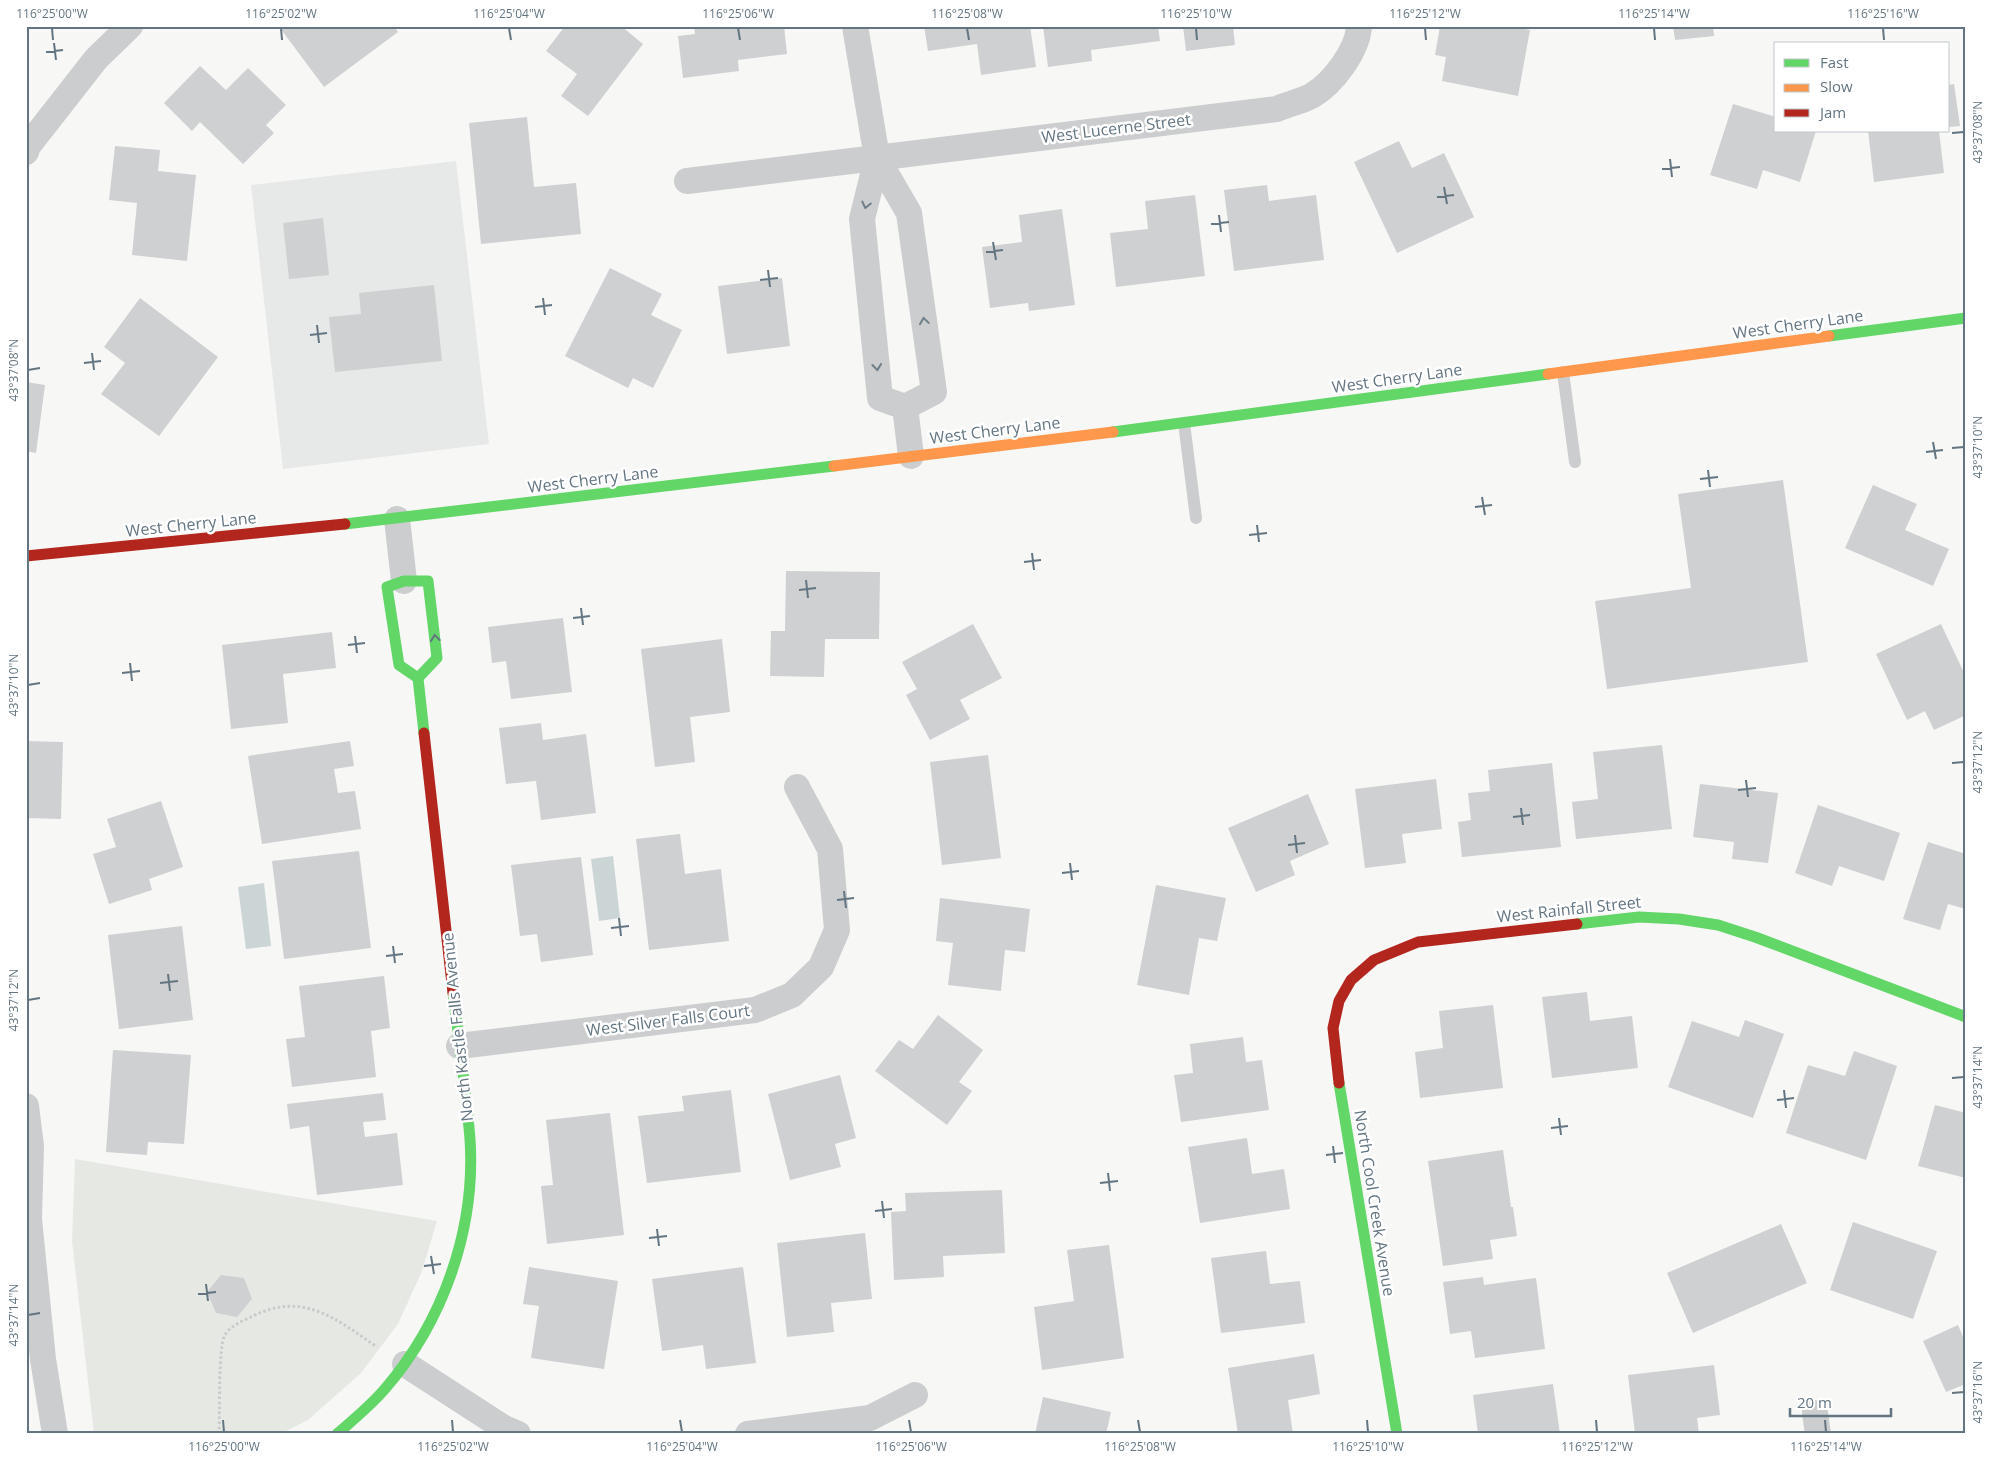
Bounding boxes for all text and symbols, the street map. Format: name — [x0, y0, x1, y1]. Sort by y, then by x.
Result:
text: 116°25'00"W — [16, 5, 88, 22]
text: 116°25'02"W — [245, 5, 317, 22]
text: 116°25'04"W — [473, 5, 545, 22]
text: 116°25'06"W — [702, 5, 774, 22]
text: 116°25'08"W — [931, 5, 1003, 22]
text: 116°25'10"W — [1160, 5, 1232, 22]
text: 116°25'12"W — [1389, 5, 1461, 22]
text: 116°25'14"W — [1618, 5, 1690, 22]
text: 116°25'16"W — [1847, 5, 1919, 22]
legend — [1774, 42, 1950, 132]
text: Fast — [1820, 52, 1849, 72]
text: Slow — [1820, 76, 1853, 96]
text: 43°37'08"N — [1969, 101, 1986, 163]
text: Jam — [1818, 102, 1846, 122]
street label: West Lucerne Street — [1040, 108, 1192, 148]
one-way arrow — [861, 201, 871, 209]
street label: West Cherry Lane — [1731, 304, 1865, 344]
one-way arrow — [919, 317, 930, 325]
text: 43°37'08"N — [5, 339, 22, 401]
street label: West Cherry Lane — [1330, 358, 1464, 398]
one-way arrow — [871, 363, 882, 371]
street label: West Cherry Lane — [928, 411, 1062, 449]
text: 43°37'10"N — [1969, 416, 1986, 478]
street label: West Cherry Lane — [526, 460, 660, 498]
street label: West Cherry Lane — [125, 506, 258, 542]
one-way arrow — [430, 633, 441, 641]
text: 43°37'10"N — [5, 654, 22, 716]
text: 43°37'12"N — [1969, 731, 1986, 793]
street label: West Rainfall Street — [1496, 890, 1643, 928]
street label: North Kastle Falls Avenue — [436, 931, 478, 1123]
text: 43°37'12"N — [5, 969, 22, 1031]
street label: West Silver Falls Court — [585, 999, 751, 1041]
text: 43°37'14"N — [1969, 1046, 1986, 1108]
street label: North Cool Creek Avenue — [1349, 1108, 1401, 1298]
text: 43°37'14"N — [5, 1284, 22, 1346]
text: 43°37'16"N — [1969, 1361, 1986, 1423]
scale bar — [1790, 1385, 1891, 1417]
text: 20 m — [1797, 1392, 1832, 1412]
text: 116°25'00"W — [188, 1438, 260, 1455]
text: 116°25'02"W — [417, 1438, 489, 1455]
text: 116°25'04"W — [646, 1438, 718, 1455]
text: 116°25'06"W — [875, 1438, 947, 1455]
text: 116°25'08"W — [1104, 1438, 1176, 1455]
text: 116°25'10"W — [1332, 1438, 1404, 1455]
text: 116°25'12"W — [1561, 1438, 1633, 1455]
text: 116°25'14"W — [1790, 1438, 1862, 1455]

